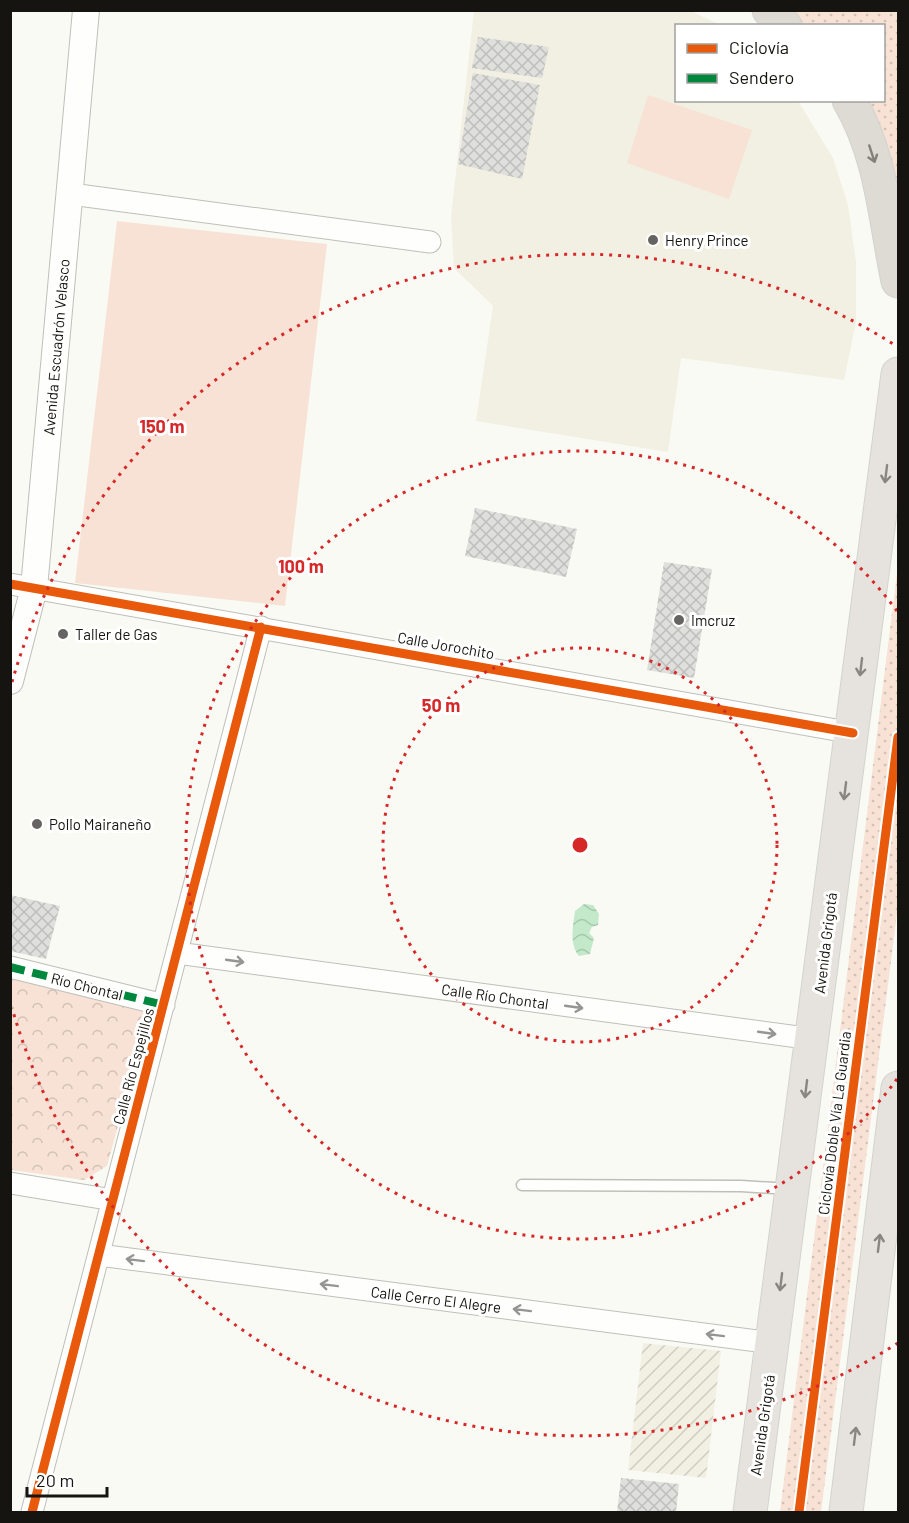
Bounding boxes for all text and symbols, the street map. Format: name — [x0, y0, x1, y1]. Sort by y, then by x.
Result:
legend — [675, 24, 885, 102]
text: Ciclovía — [729, 36, 789, 58]
text: Sendero — [729, 66, 794, 88]
one-way arrow — [868, 144, 879, 163]
place label: Henry Prince — [665, 231, 749, 249]
marker: Henry Prince — [646, 233, 660, 247]
street label: Avenida Escuadrón Velasco — [39, 258, 73, 436]
text: 150 m — [140, 415, 184, 437]
one-way arrow — [880, 463, 891, 483]
text: 100 m — [278, 555, 324, 577]
place label: Imcruz — [691, 611, 735, 629]
marker: Imcruz — [672, 613, 686, 627]
place label: Taller de Gas — [75, 625, 158, 643]
marker: Taller de Gas — [56, 627, 70, 641]
street label: Calle Jorochito — [396, 628, 496, 662]
one-way arrow — [855, 657, 866, 677]
text: 50 m — [422, 694, 460, 716]
one-way arrow — [839, 781, 850, 801]
place label: Pollo Mairaneño — [49, 815, 151, 833]
marker: Pollo Mairaneño — [30, 817, 44, 831]
centre of rings — [570, 835, 590, 855]
street label: Avenida Grigotá — [810, 891, 840, 995]
one-way arrow — [225, 956, 245, 967]
street label: Río Chontal — [49, 968, 125, 1004]
street label: Calle Río Chontal — [440, 980, 550, 1012]
one-way arrow — [564, 1001, 584, 1012]
street label: Calle Río Espejillos — [109, 1006, 157, 1126]
one-way arrow — [757, 1028, 777, 1039]
street label: Ciclovía Doble Vía La Guardia — [814, 1030, 854, 1216]
one-way arrow — [801, 1078, 812, 1098]
one-way arrow — [874, 1233, 885, 1253]
one-way arrow — [126, 1254, 146, 1265]
one-way arrow — [776, 1272, 787, 1291]
one-way arrow — [319, 1279, 339, 1290]
street label: Calle Cerro El Alegre — [370, 1282, 502, 1316]
one-way arrow — [513, 1304, 532, 1315]
one-way arrow — [706, 1330, 726, 1341]
street label: Avenida Grigotá — [746, 1373, 778, 1477]
one-way arrow — [850, 1427, 861, 1447]
scale bar — [27, 1460, 106, 1498]
text: 20 m — [36, 1469, 74, 1491]

